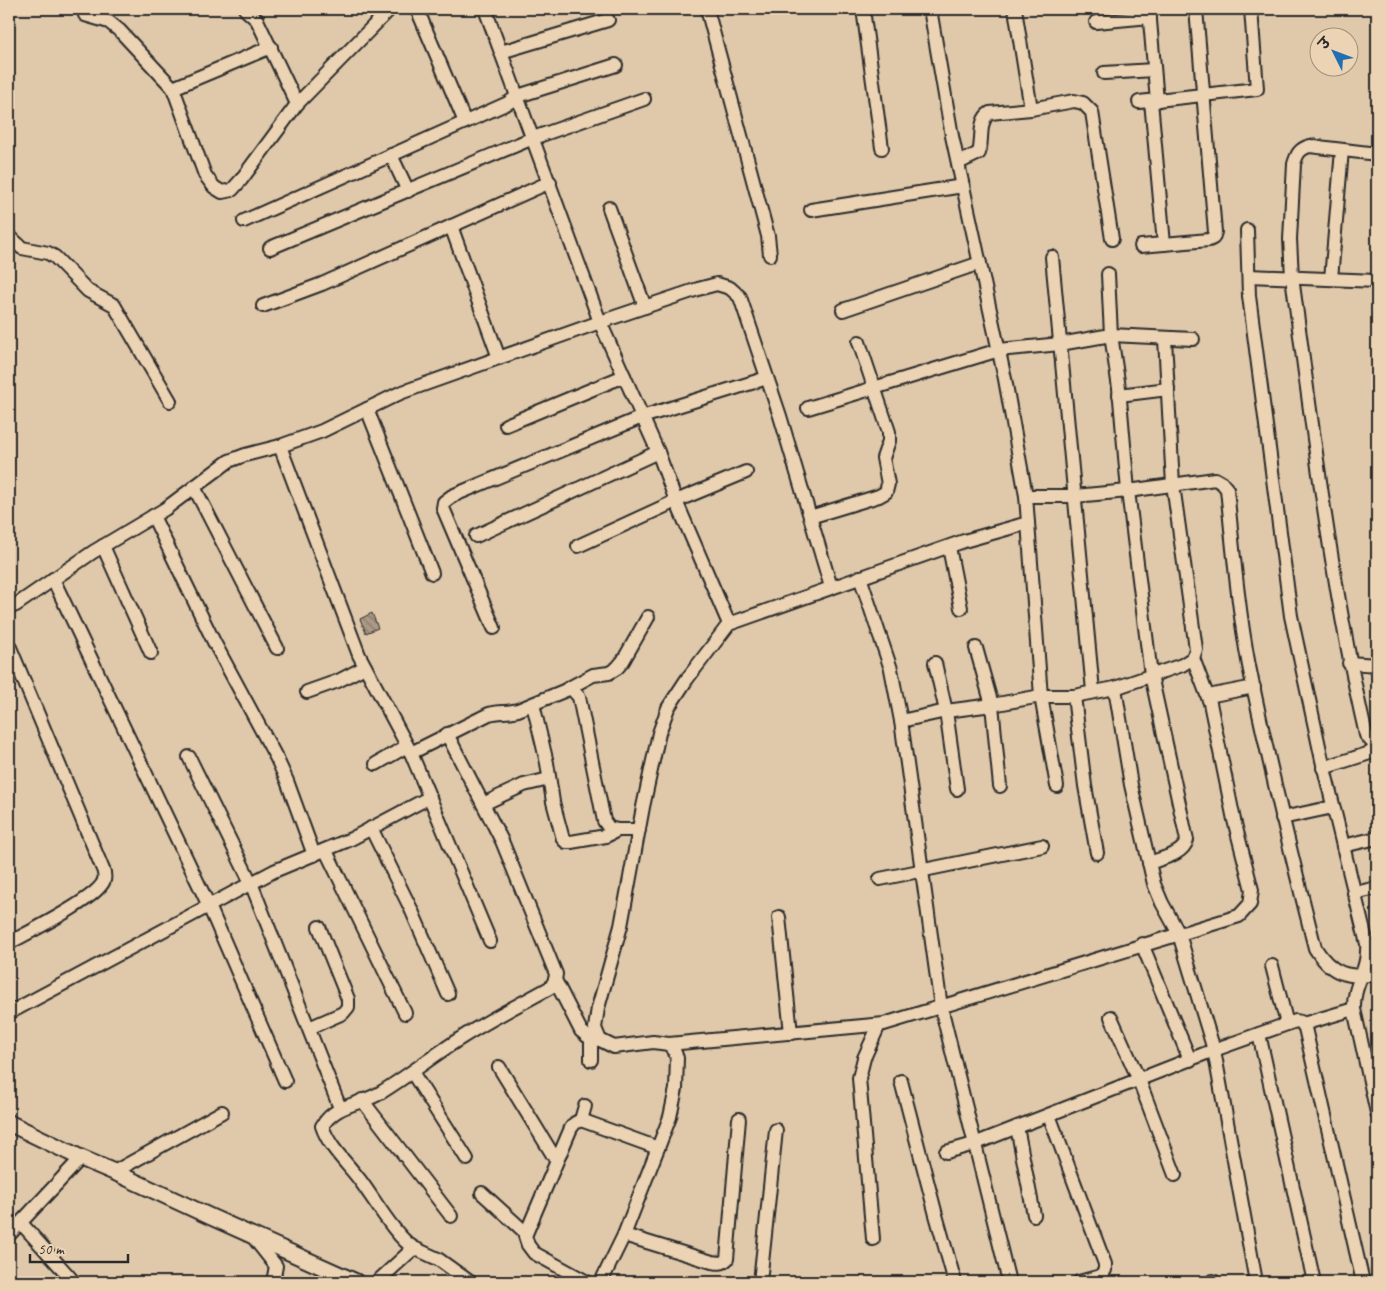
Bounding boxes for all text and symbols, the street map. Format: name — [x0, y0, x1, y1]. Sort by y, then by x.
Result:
north arrow — [1308, 28, 1358, 78]
text: उ — [1314, 33, 1335, 54]
scale bar — [30, 1231, 128, 1263]
text: 50 m — [38, 1240, 65, 1259]

